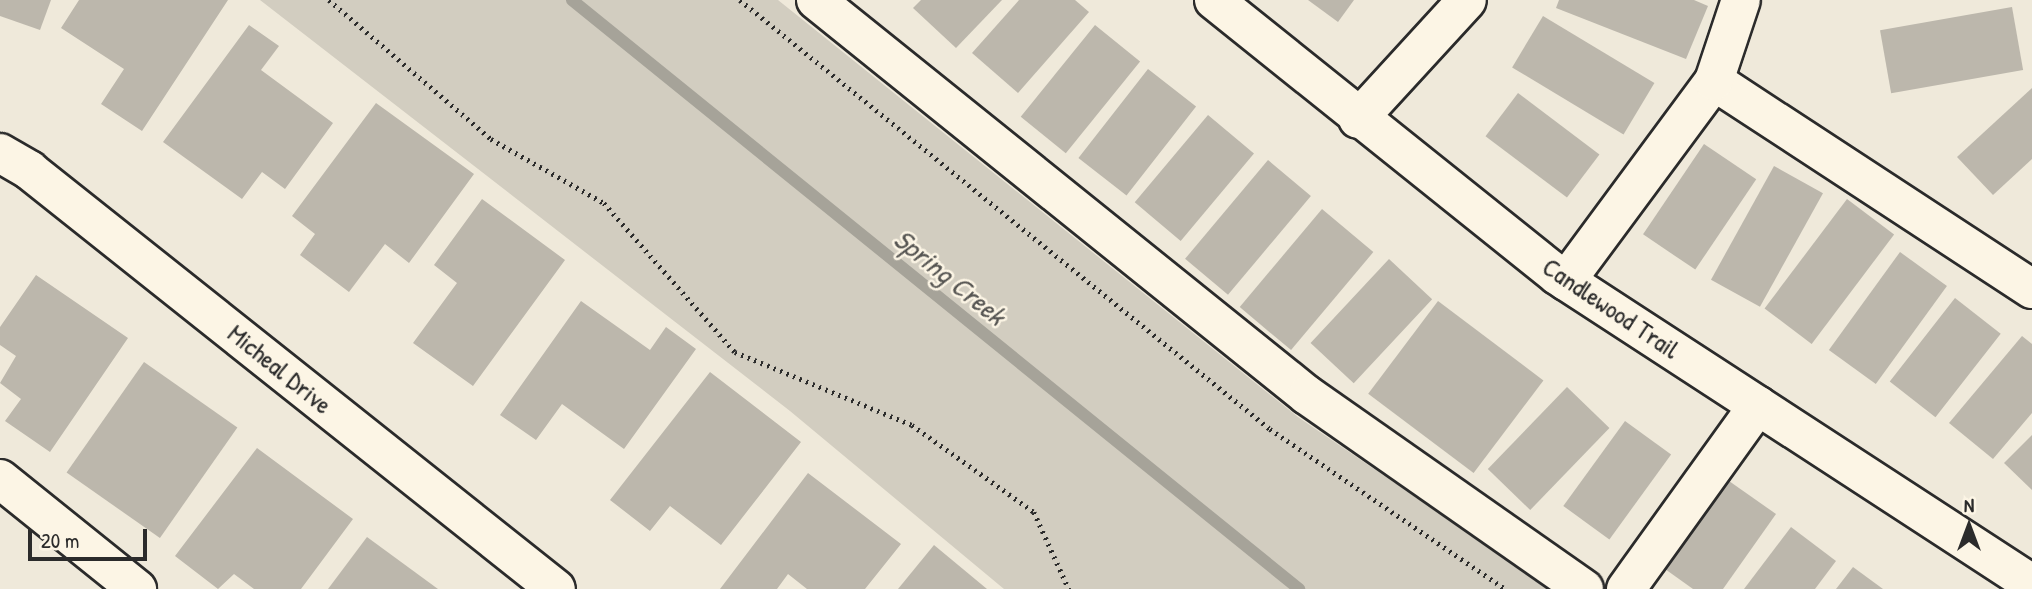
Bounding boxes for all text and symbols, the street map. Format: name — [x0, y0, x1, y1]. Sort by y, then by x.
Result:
water label: Spring Creek — [888, 222, 1012, 332]
street label: Candlewood Trail — [1537, 251, 1685, 365]
street label: Micheal Drive — [222, 318, 338, 420]
north arrow — [1934, 491, 2004, 561]
text: N — [1964, 492, 1974, 518]
scale bar — [32, 516, 150, 560]
text: 20 m — [41, 526, 79, 555]

